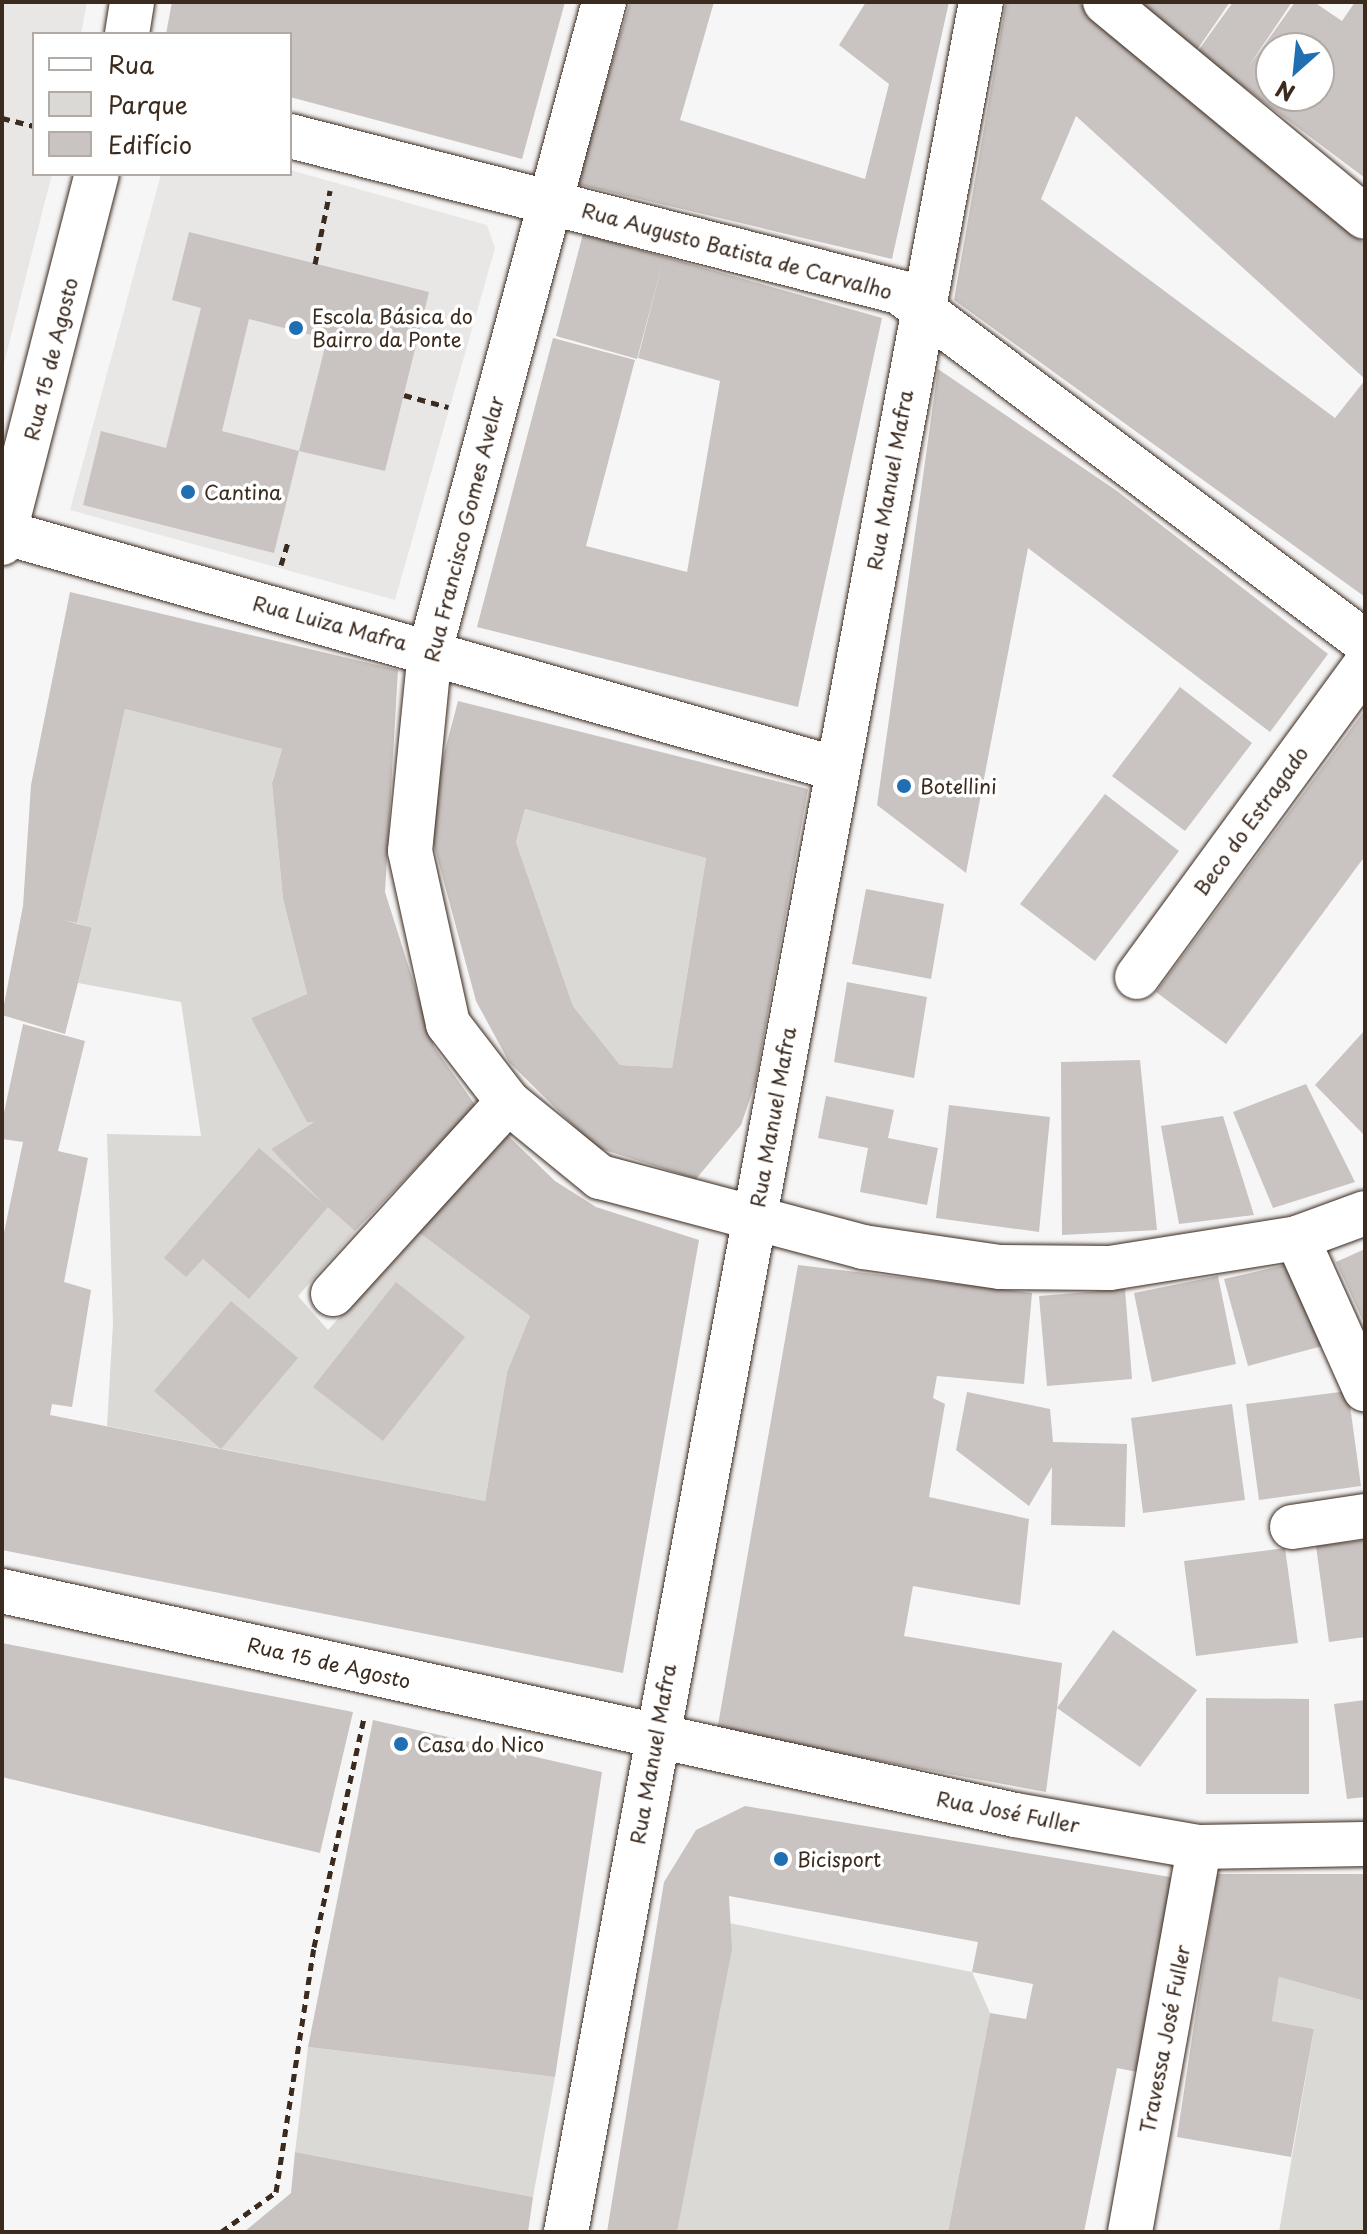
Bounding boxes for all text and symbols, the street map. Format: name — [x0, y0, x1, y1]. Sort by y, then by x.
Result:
legend — [32, 32, 292, 176]
north arrow — [1255, 32, 1335, 112]
text: Rua — [108, 46, 154, 82]
text: N — [1270, 73, 1300, 111]
text: Parque — [108, 86, 188, 122]
text: Edifício — [108, 126, 192, 162]
street label: Rua Augusto Batista de Carvalho — [579, 198, 895, 304]
street label: Rua 15 de Agosto — [19, 274, 83, 444]
place label: Escola Básica do Bairro da Ponte — [312, 304, 472, 351]
marker: Escola Básica do Bairro da Ponte — [287, 319, 305, 337]
street label: Rua Manuel Mafra — [862, 388, 918, 572]
street label: Rua Francisco Gomes Avelar — [419, 392, 509, 666]
place label: Cantina — [204, 480, 282, 504]
marker: Cantina — [179, 483, 197, 501]
street label: Rua Luiza Mafra — [249, 591, 411, 655]
street label: Beco do Estragado — [1189, 742, 1313, 900]
place label: Botellini — [920, 774, 997, 798]
marker: Botellini — [895, 777, 913, 795]
street label: Rua Manuel Mafra — [745, 1025, 801, 1209]
street label: Rua 15 de Agosto — [244, 1632, 414, 1694]
street label: Rua Manuel Mafra — [625, 1662, 681, 1846]
place label: Casa do Nico — [417, 1732, 545, 1756]
marker: Casa do Nico — [392, 1735, 410, 1753]
street label: Rua José Fuller — [933, 1786, 1083, 1838]
place label: Bicisport — [797, 1847, 881, 1871]
marker: Bicisport — [772, 1850, 790, 1868]
street label: Travessa José Fuller — [1135, 1941, 1195, 2137]

